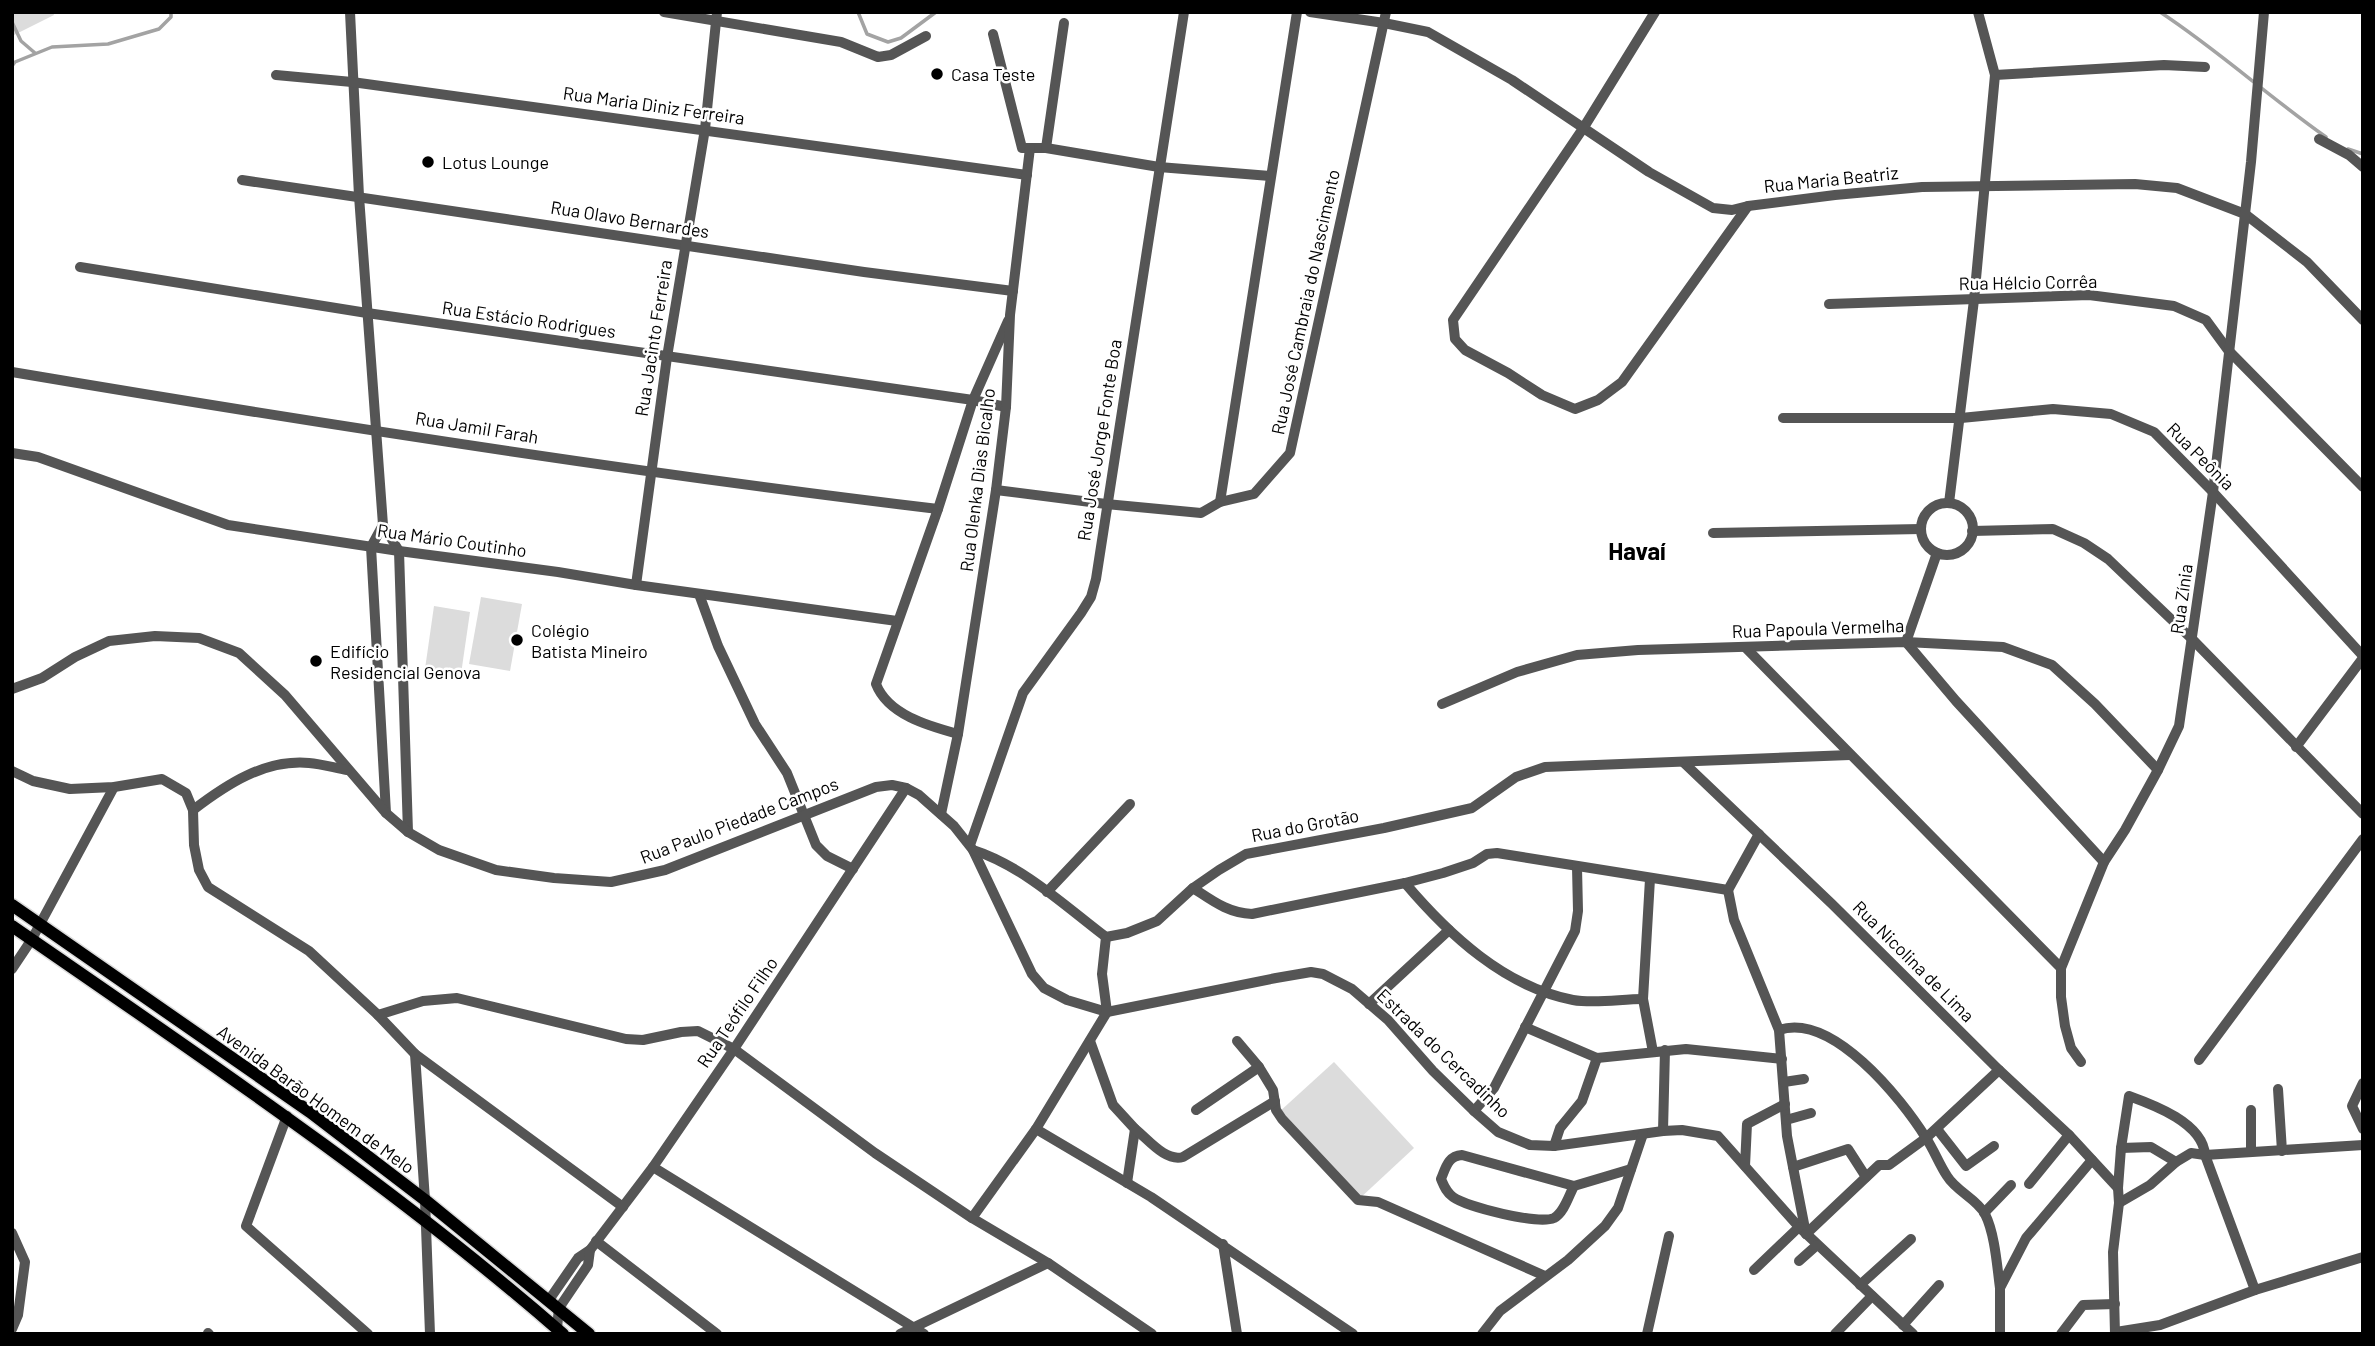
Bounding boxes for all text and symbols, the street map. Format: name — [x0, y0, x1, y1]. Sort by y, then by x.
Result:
place label: Casa Teste — [951, 63, 1035, 85]
marker: Casa Teste — [929, 66, 945, 82]
street label: Rua Maria Diniz Ferreira — [562, 81, 746, 129]
place label: Lotus Lounge — [442, 151, 549, 173]
marker: Lotus Lounge — [420, 154, 436, 170]
street label: Rua Maria Beatriz — [1763, 161, 1899, 197]
street label: Rua José Cambraia do Nascimento — [1266, 167, 1344, 437]
street label: Rua Olavo Bernardes — [549, 196, 711, 242]
street label: Rua Jacinto Ferreira — [630, 258, 676, 418]
street label: Rua Hélcio Corrêa — [1958, 270, 2098, 294]
street label: Rua Estácio Rodrigues — [441, 296, 617, 342]
street label: Rua José Jorge Fonte Boa — [1072, 338, 1126, 542]
street label: Rua Olenka Dias Bicalho — [955, 387, 999, 573]
street label: Rua Jamil Farah — [414, 406, 540, 448]
street label: Rua Peônia — [2163, 418, 2239, 494]
street label: Rua Mário Coutinho — [376, 519, 528, 561]
district label: Havaí — [1608, 536, 1666, 565]
street label: Rua Zínia — [2165, 562, 2197, 636]
street label: Rua Papoula Vermelha — [1731, 614, 1905, 642]
place label: Colégio Batista Mineiro — [531, 619, 648, 662]
marker: Colégio Batista Mineiro — [509, 632, 525, 648]
place label: Edifício Residencial Genova — [330, 640, 481, 683]
marker: Edifício Residencial Genova — [308, 653, 324, 669]
street label: Rua Paulo Piedade Campos — [637, 772, 841, 868]
street label: Rua do Grotão — [1249, 804, 1361, 846]
street label: Rua Nicolina de Lima — [1849, 896, 1979, 1026]
street label: Rua Teófilo Filho — [692, 953, 782, 1071]
street label: Estrada do Cercadinho — [1373, 984, 1515, 1122]
street label: Avenida Barão Homem de Melo — [213, 1020, 419, 1178]

